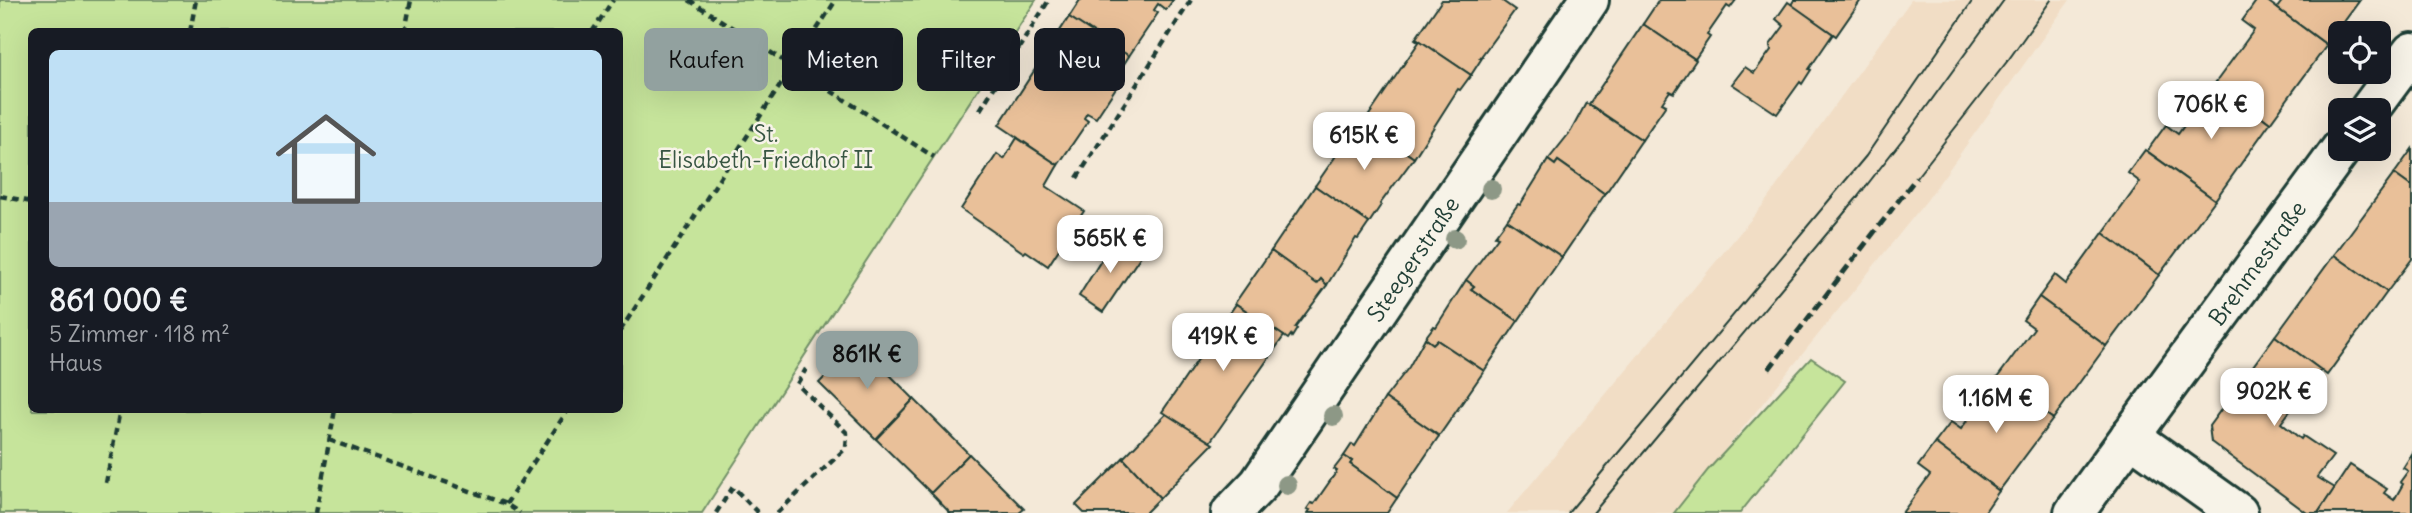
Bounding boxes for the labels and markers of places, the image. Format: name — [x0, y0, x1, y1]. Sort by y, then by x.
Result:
pin: 706K € — [2154, 82, 2268, 141]
pin: 615K € — [1307, 113, 1421, 172]
pin: 565K € — [1053, 216, 1167, 275]
pin: 419K € — [1166, 314, 1280, 373]
pin: 861K € — [810, 332, 924, 391]
pin: 902K € — [2217, 368, 2331, 428]
pin: 1.16M € — [1931, 376, 2061, 435]

